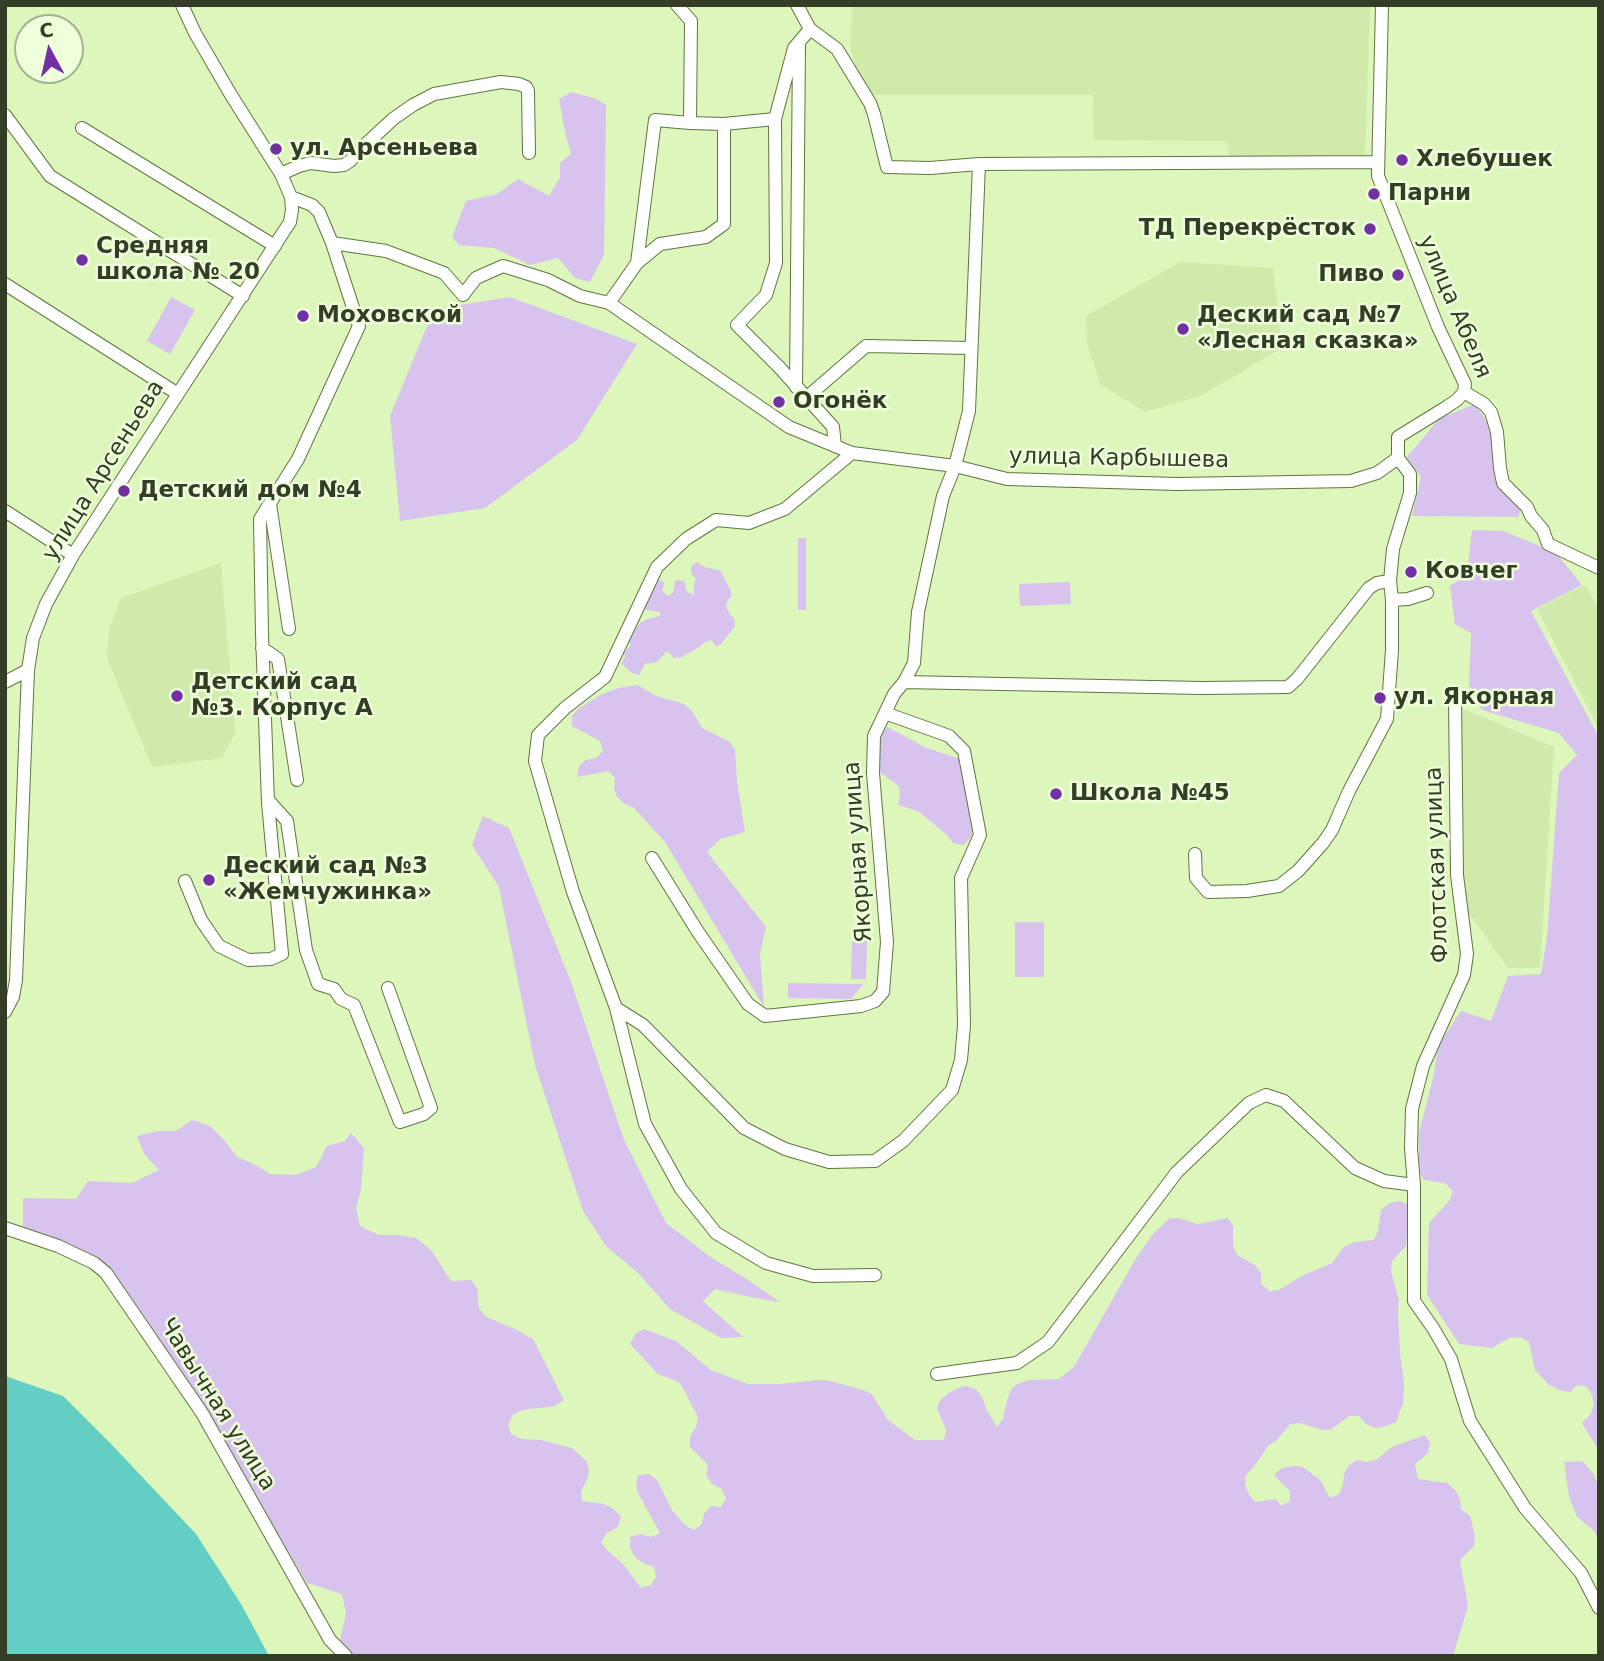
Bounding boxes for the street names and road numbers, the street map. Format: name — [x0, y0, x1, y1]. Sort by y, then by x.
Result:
street label: улица Абеля — [1411, 231, 1497, 383]
street label: улица Арсеньева — [37, 376, 171, 566]
street label: улица Карбышева — [1009, 443, 1229, 475]
street label: Якорная улица — [839, 760, 879, 944]
street label: Флотская улица — [1421, 766, 1455, 964]
street label: Чавычная улица — [153, 1314, 281, 1496]

